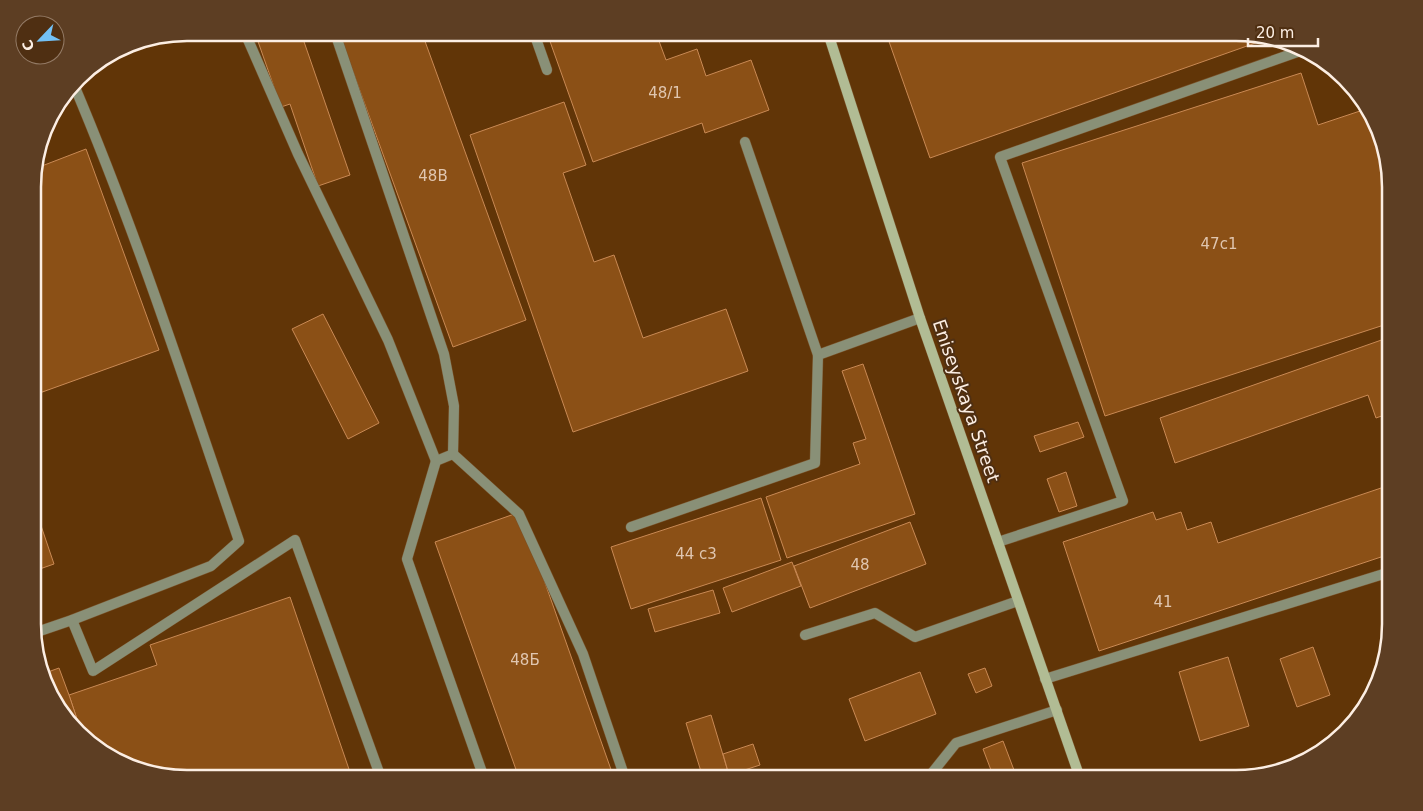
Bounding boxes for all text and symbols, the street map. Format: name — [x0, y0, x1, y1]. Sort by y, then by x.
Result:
north arrow — [15, 15, 65, 65]
scale bar — [1248, 15, 1318, 47]
text: 20 m — [1256, 24, 1294, 42]
text: С — [19, 37, 38, 54]
house number: 48/1 — [648, 84, 682, 102]
house number: 48В — [418, 167, 448, 185]
house number: 47с1 — [1201, 235, 1237, 253]
street label: Eniseyskaya Street — [929, 316, 1004, 485]
house number: 44 с3 — [675, 545, 717, 563]
house number: 48 — [850, 556, 870, 574]
house number: 41 — [1153, 593, 1173, 611]
house number: 48Б — [510, 651, 540, 669]

